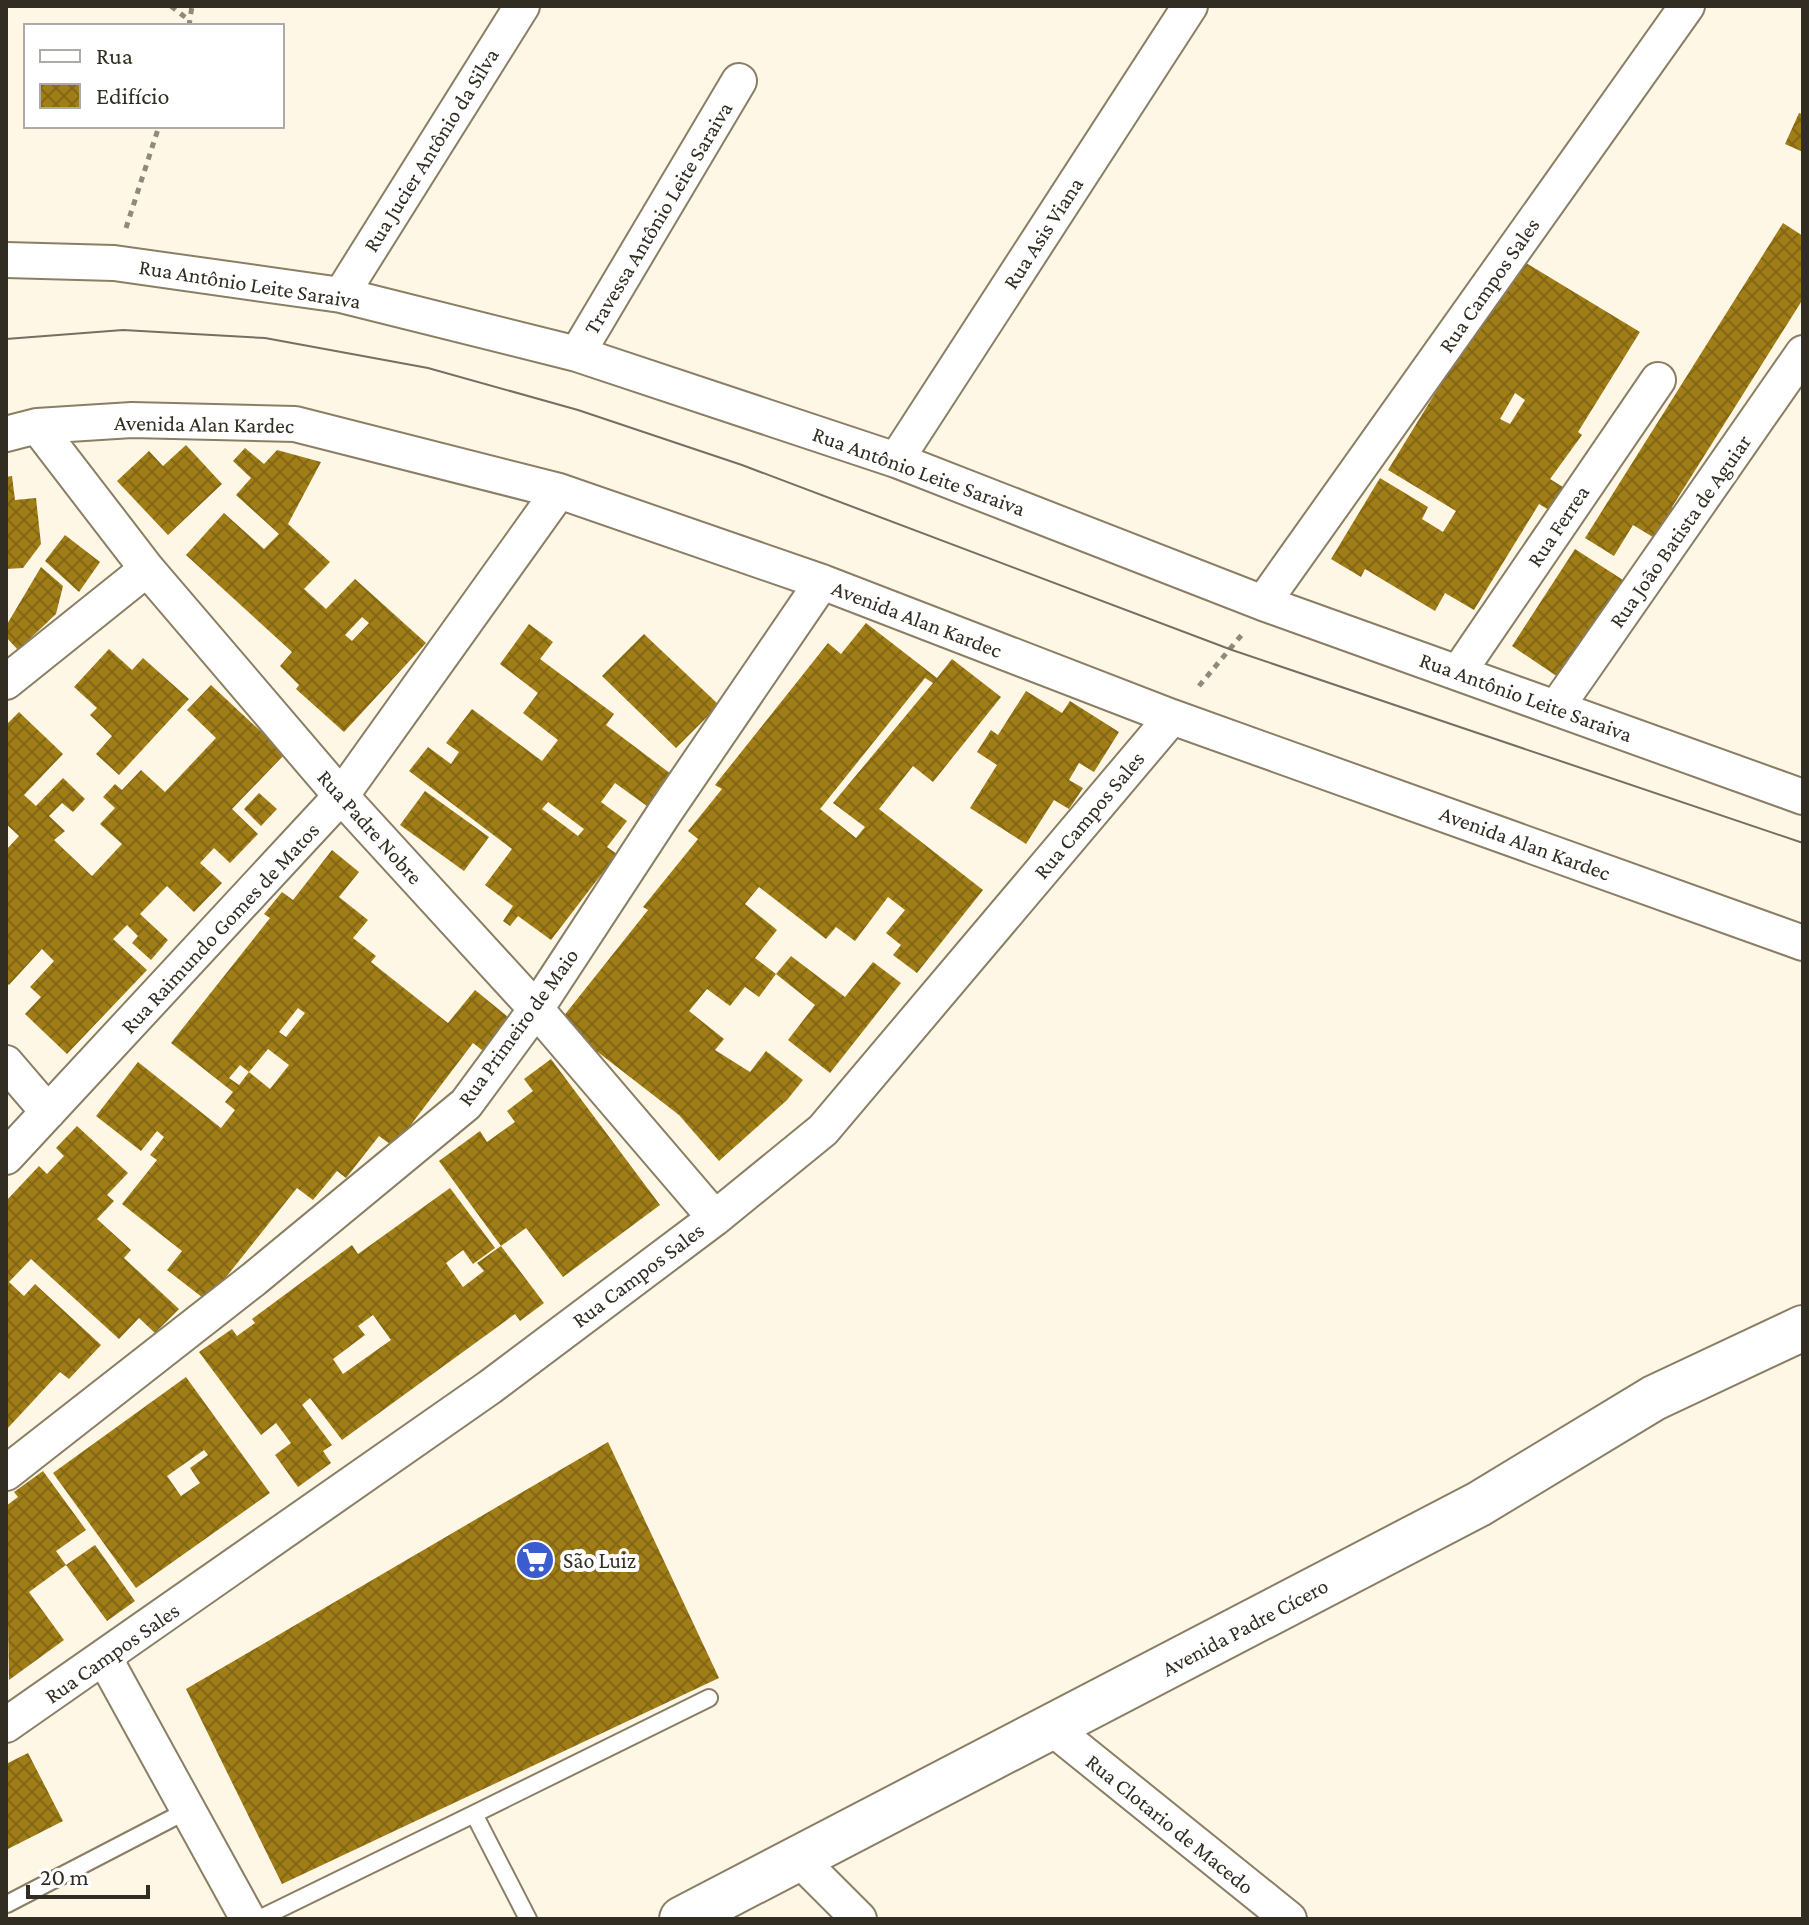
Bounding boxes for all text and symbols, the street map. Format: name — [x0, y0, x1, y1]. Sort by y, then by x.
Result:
legend — [24, 24, 284, 128]
text: Rua — [96, 42, 133, 69]
street label: Rua Jucier Antônio da Silva — [358, 43, 504, 257]
text: Edifício — [96, 82, 169, 109]
street label: Travessa Antônio Leite Saraiva — [579, 97, 737, 339]
street label: Rua Asis Viana — [998, 173, 1088, 293]
street label: Rua Campos Sales — [1433, 213, 1545, 357]
street label: Rua Antônio Leite Saraiva — [137, 254, 363, 314]
street label: Avenida Alan Kardec — [114, 410, 294, 438]
street label: Rua Antônio Leite Saraiva — [809, 421, 1029, 521]
street label: Rua João Batista de Aguiar — [1604, 430, 1756, 632]
street label: Rua Ferrea — [1522, 480, 1594, 572]
street label: Avenida Alan Kardec — [829, 575, 1005, 663]
street label: Rua Antônio Leite Saraiva — [1416, 647, 1636, 747]
street label: Rua Campos Sales — [1029, 746, 1149, 884]
street label: Rua Padre Nobre — [312, 765, 428, 889]
street label: Avenida Alan Kardec — [1436, 800, 1614, 886]
street label: Rua Raimundo Gomes de Matos — [116, 817, 324, 1039]
street label: Rua Primeiro de Maio — [452, 943, 584, 1111]
street label: Rua Campos Sales — [567, 1217, 709, 1333]
supermarket icon: São Luiz — [514, 1539, 556, 1581]
place label: São Luiz — [563, 1548, 636, 1573]
street label: Avenida Padre Cícero — [1158, 1573, 1332, 1681]
street label: Rua Campos Sales — [40, 1597, 184, 1709]
street label: Rua Clotario de Macedo — [1081, 1749, 1259, 1899]
scale bar — [28, 1849, 148, 1899]
text: 20 m — [40, 1863, 89, 1890]

